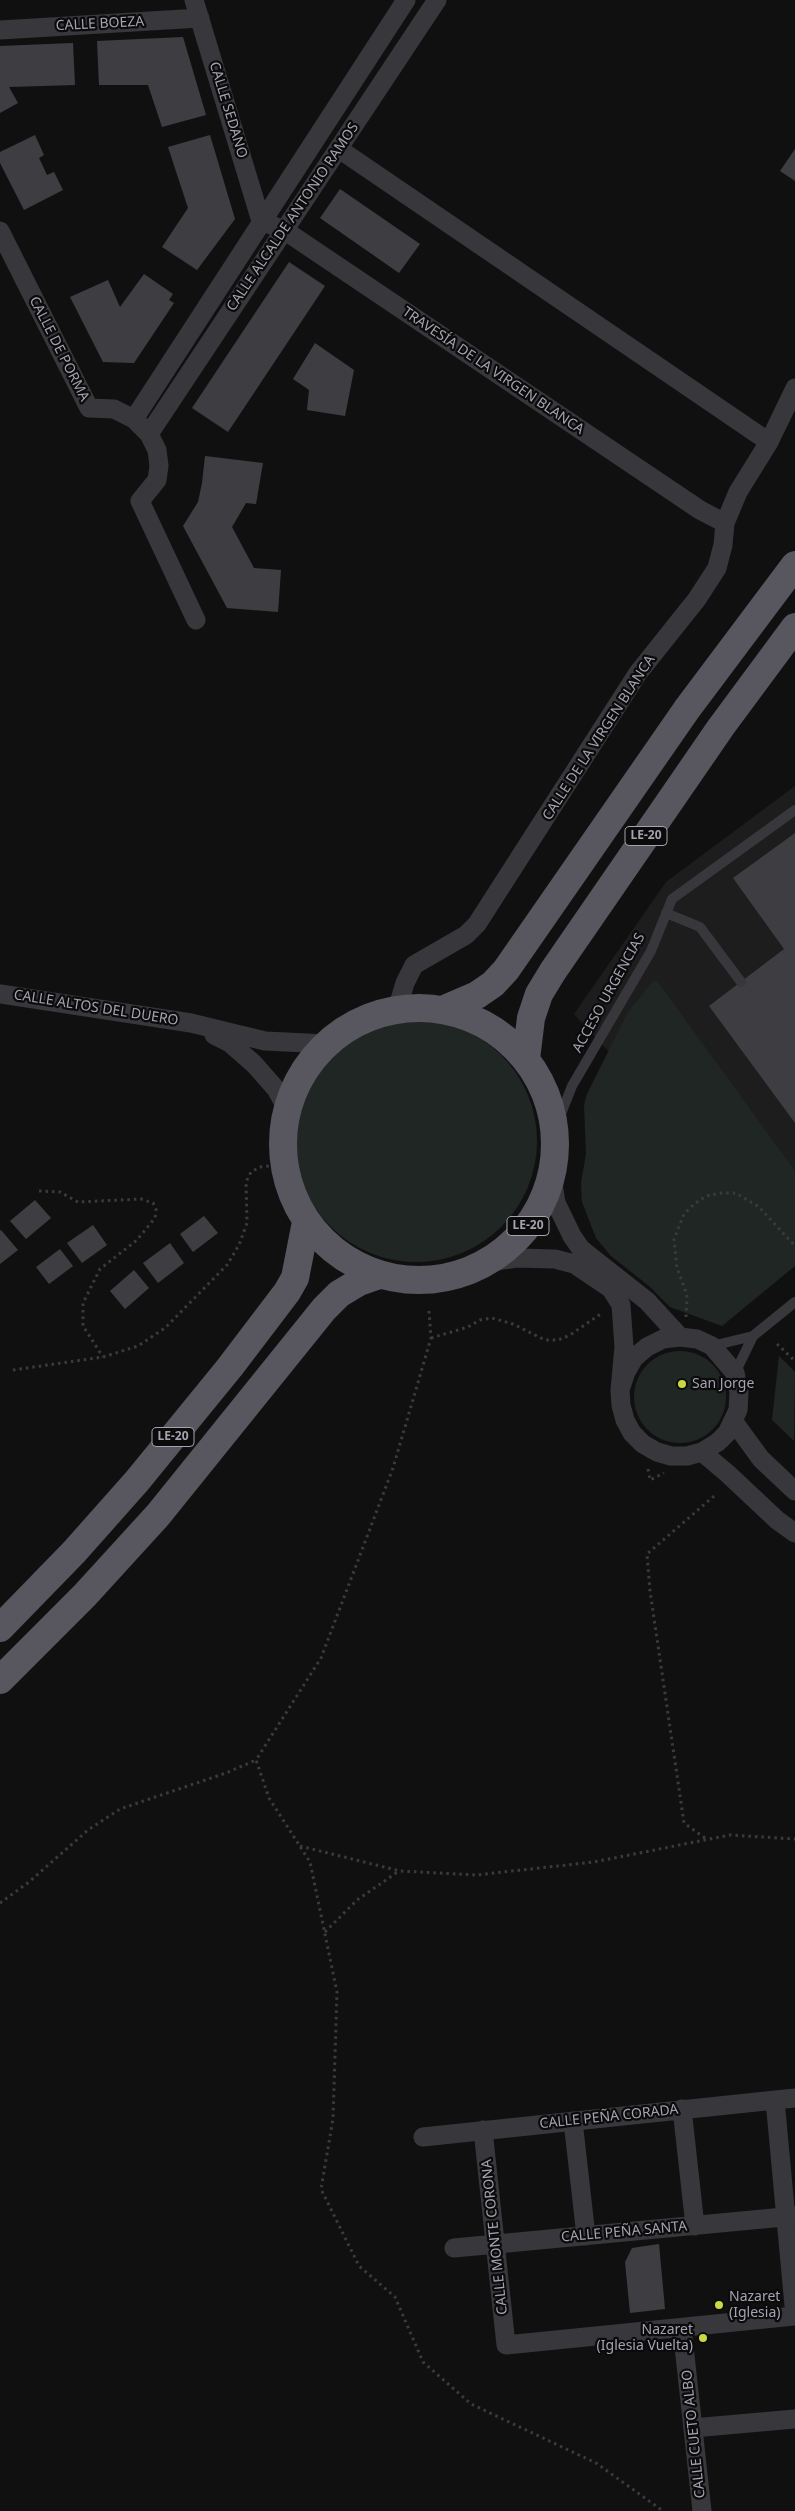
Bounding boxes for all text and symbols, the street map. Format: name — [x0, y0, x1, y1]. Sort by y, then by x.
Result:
street label: CALLE BOEZA — [55, 13, 145, 35]
street label: CALLE SEDANO — [205, 60, 251, 160]
street label: CALLE ALCALDE ANTONIO RAMOS — [224, 120, 362, 314]
street label: CALLE DE PORMA — [25, 294, 93, 404]
street label: TRAVESÍA DE LA VIRGEN BLANCA — [399, 304, 587, 438]
street label: CALLE DE LA VIRGEN BLANCA — [539, 652, 659, 824]
road number: LE-20 — [625, 826, 667, 846]
street label: ACCESO URGENCIAS — [569, 930, 649, 1056]
street label: CALLE ALTOS DEL DUERO — [12, 987, 180, 1029]
road number: LE-20 — [507, 1216, 549, 1236]
place label: San Jorge — [692, 1376, 754, 1392]
marker: San Jorge — [676, 1378, 688, 1390]
road number: LE-20 — [152, 1428, 194, 1446]
street label: CALLE PEÑA CORADA — [539, 2101, 679, 2133]
street label: CALLE MONTE CORONA — [478, 2158, 512, 2316]
street label: CALLE PEÑA SANTA — [560, 2218, 688, 2246]
place label: Nazaret (Iglesia) — [729, 2289, 780, 2322]
marker: Nazaret (Iglesia) — [713, 2299, 725, 2311]
place label: Nazaret (Iglesia Vuelta) — [597, 2322, 693, 2354]
marker: Nazaret (Iglesia Vuelta) — [697, 2332, 709, 2344]
street label: CALLE CUETO ALBO — [679, 2369, 709, 2499]

